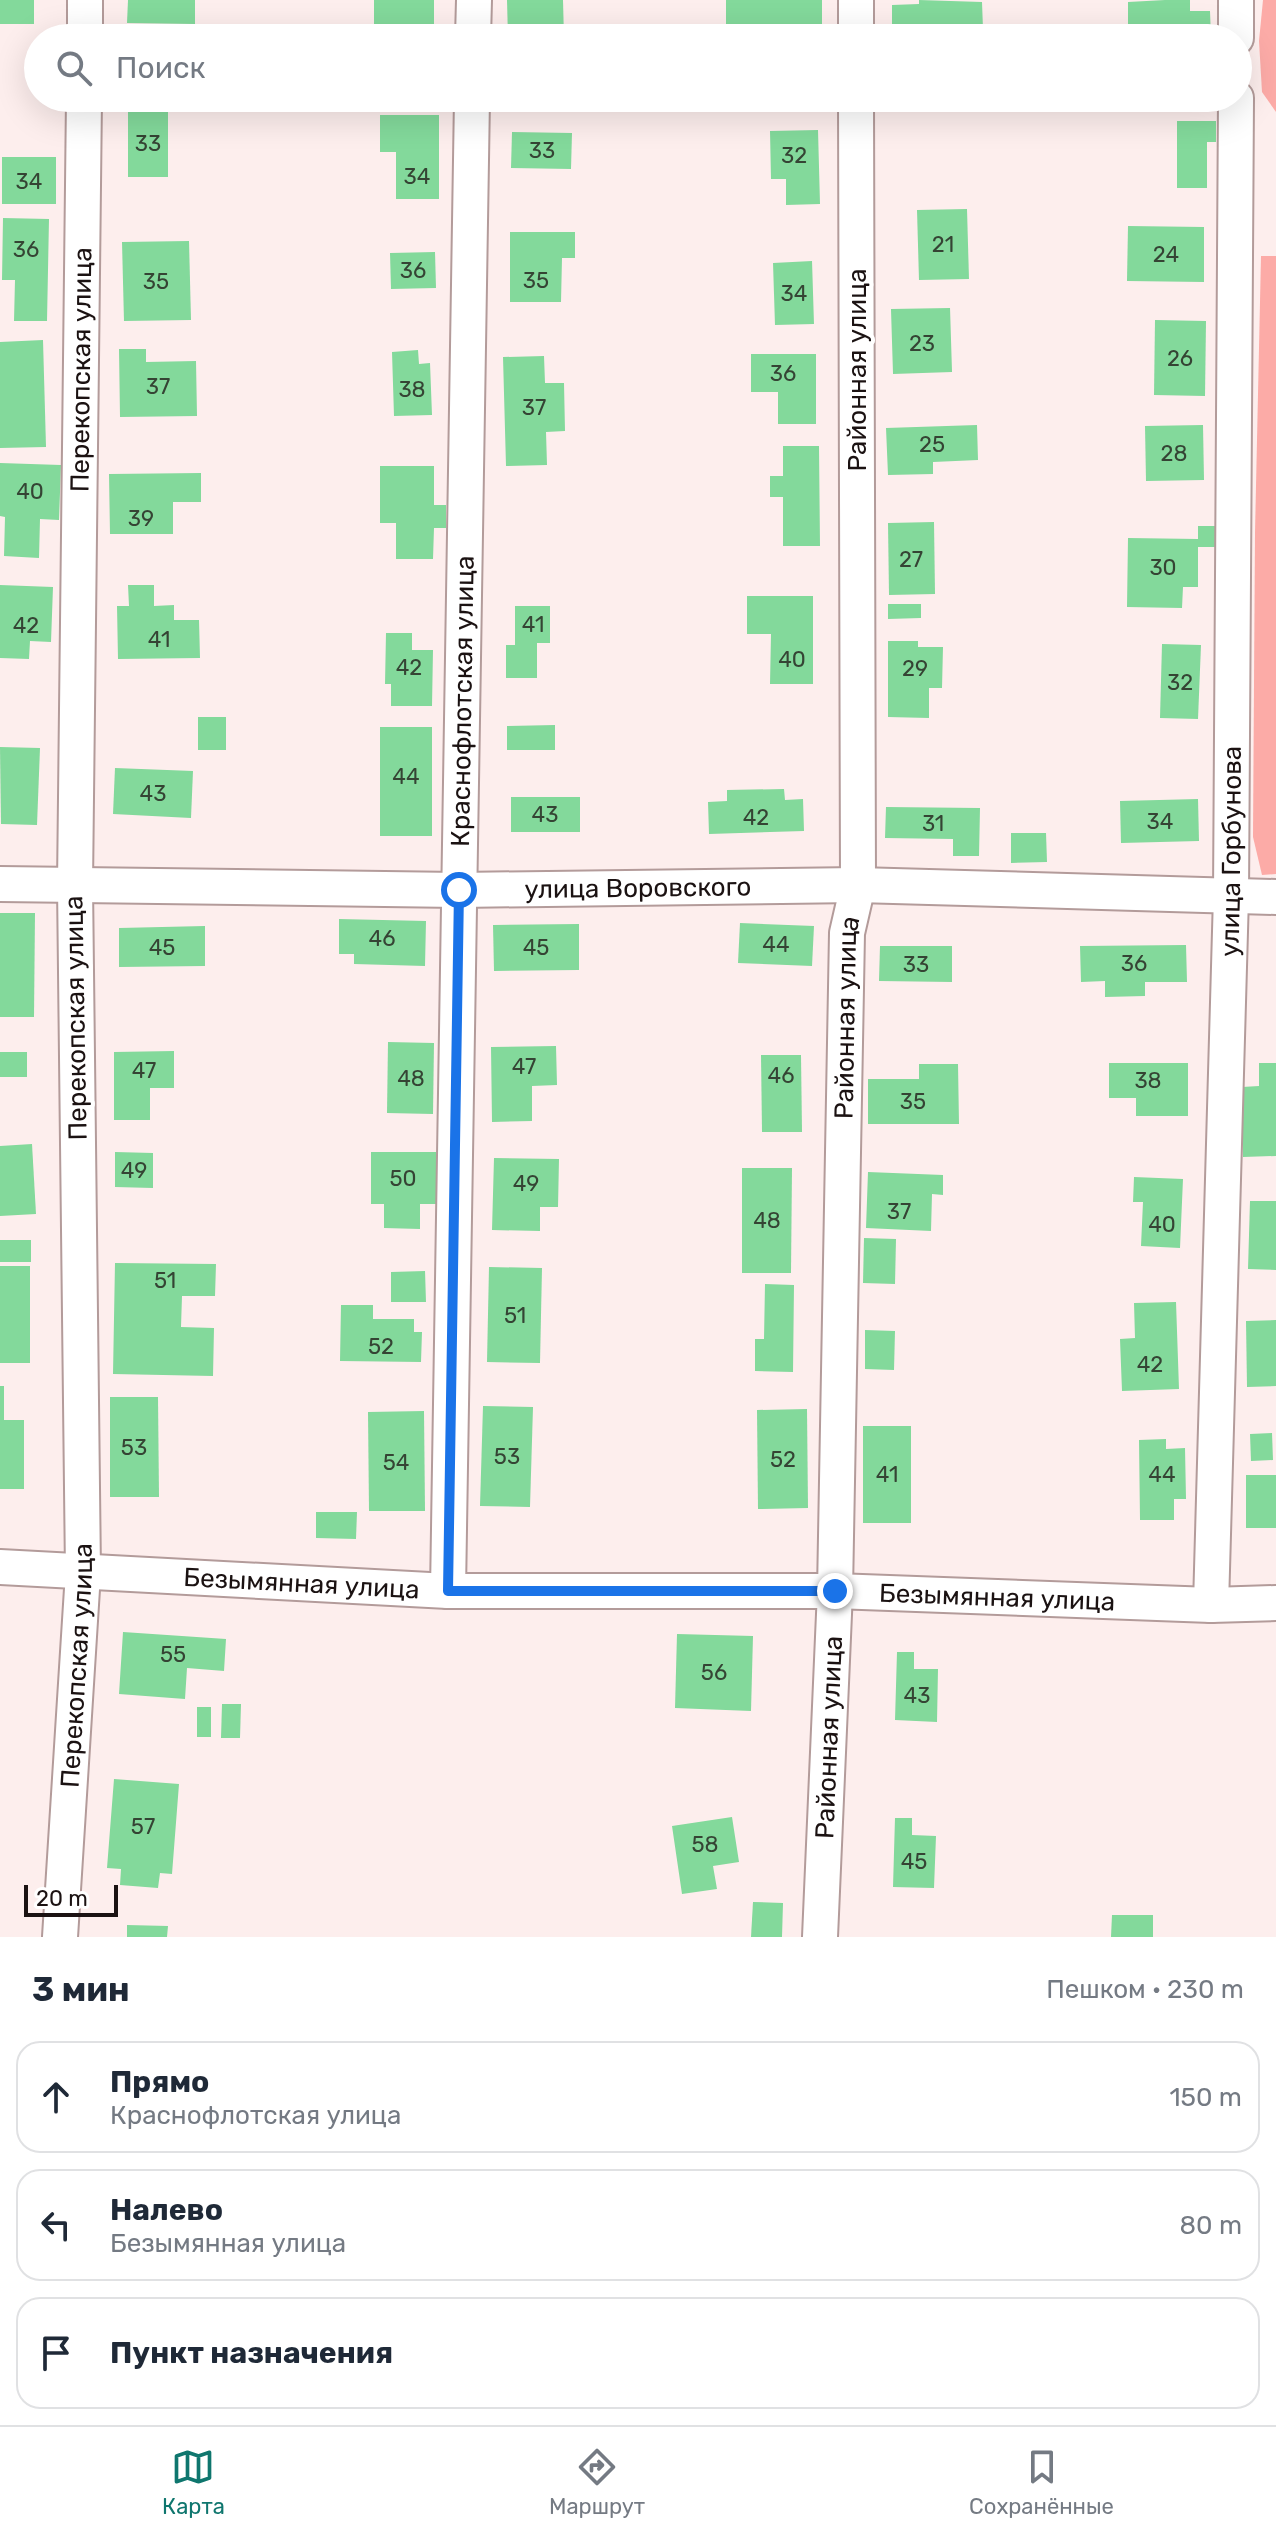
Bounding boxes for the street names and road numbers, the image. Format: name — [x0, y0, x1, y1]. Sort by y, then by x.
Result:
street label: Перекопская улица — [64, 247, 98, 492]
street label: Районная улица — [842, 268, 873, 472]
street label: Краснофлотская улица — [444, 555, 480, 847]
street label: улица Горбунова — [1214, 746, 1247, 957]
street label: улица Воровского — [524, 871, 752, 905]
street label: Перекопская улица — [58, 895, 94, 1141]
street label: Районная улица — [828, 913, 866, 1119]
street label: Перекопская улица — [54, 1543, 99, 1789]
street label: Безымянная улица — [183, 1561, 420, 1605]
street label: Безымянная улица — [879, 1577, 1116, 1617]
street label: Районная улица — [809, 1635, 849, 1839]

